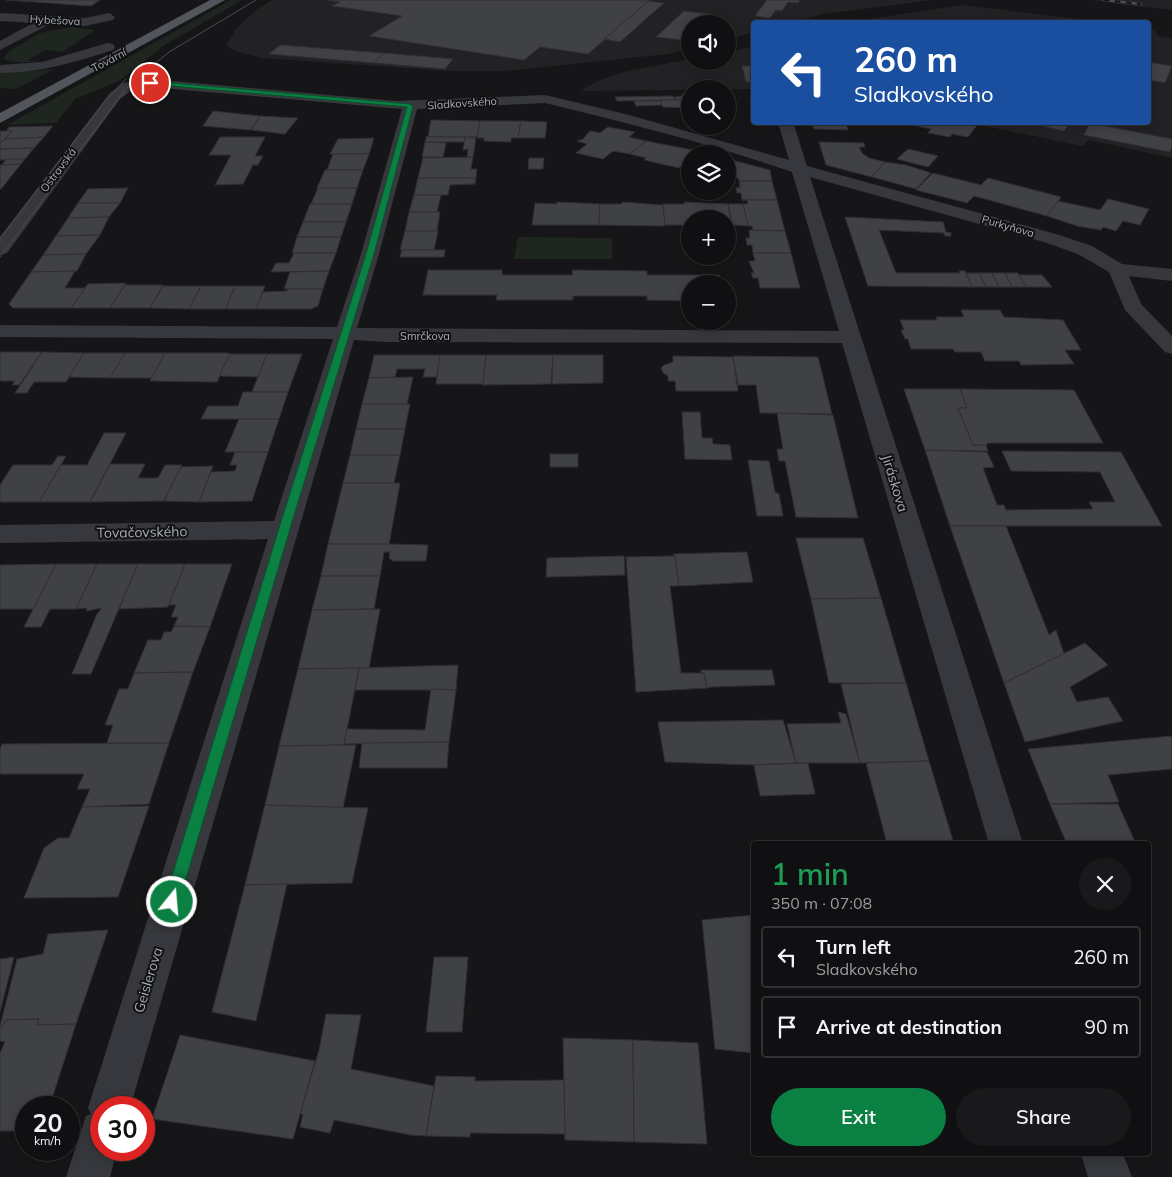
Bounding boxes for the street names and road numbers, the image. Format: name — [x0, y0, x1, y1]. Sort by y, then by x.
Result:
street label: Hybešova — [29, 12, 81, 28]
street label: Tovární — [89, 44, 130, 75]
street label: Sladkovského — [427, 94, 497, 112]
street label: Ostravská — [37, 145, 79, 195]
street label: Purkyňova — [980, 212, 1036, 240]
street label: Smrčkova — [400, 329, 450, 343]
street label: Jiráskova — [878, 452, 912, 514]
street label: Tovačovského — [96, 522, 188, 542]
street label: Geislerova — [130, 945, 166, 1015]

